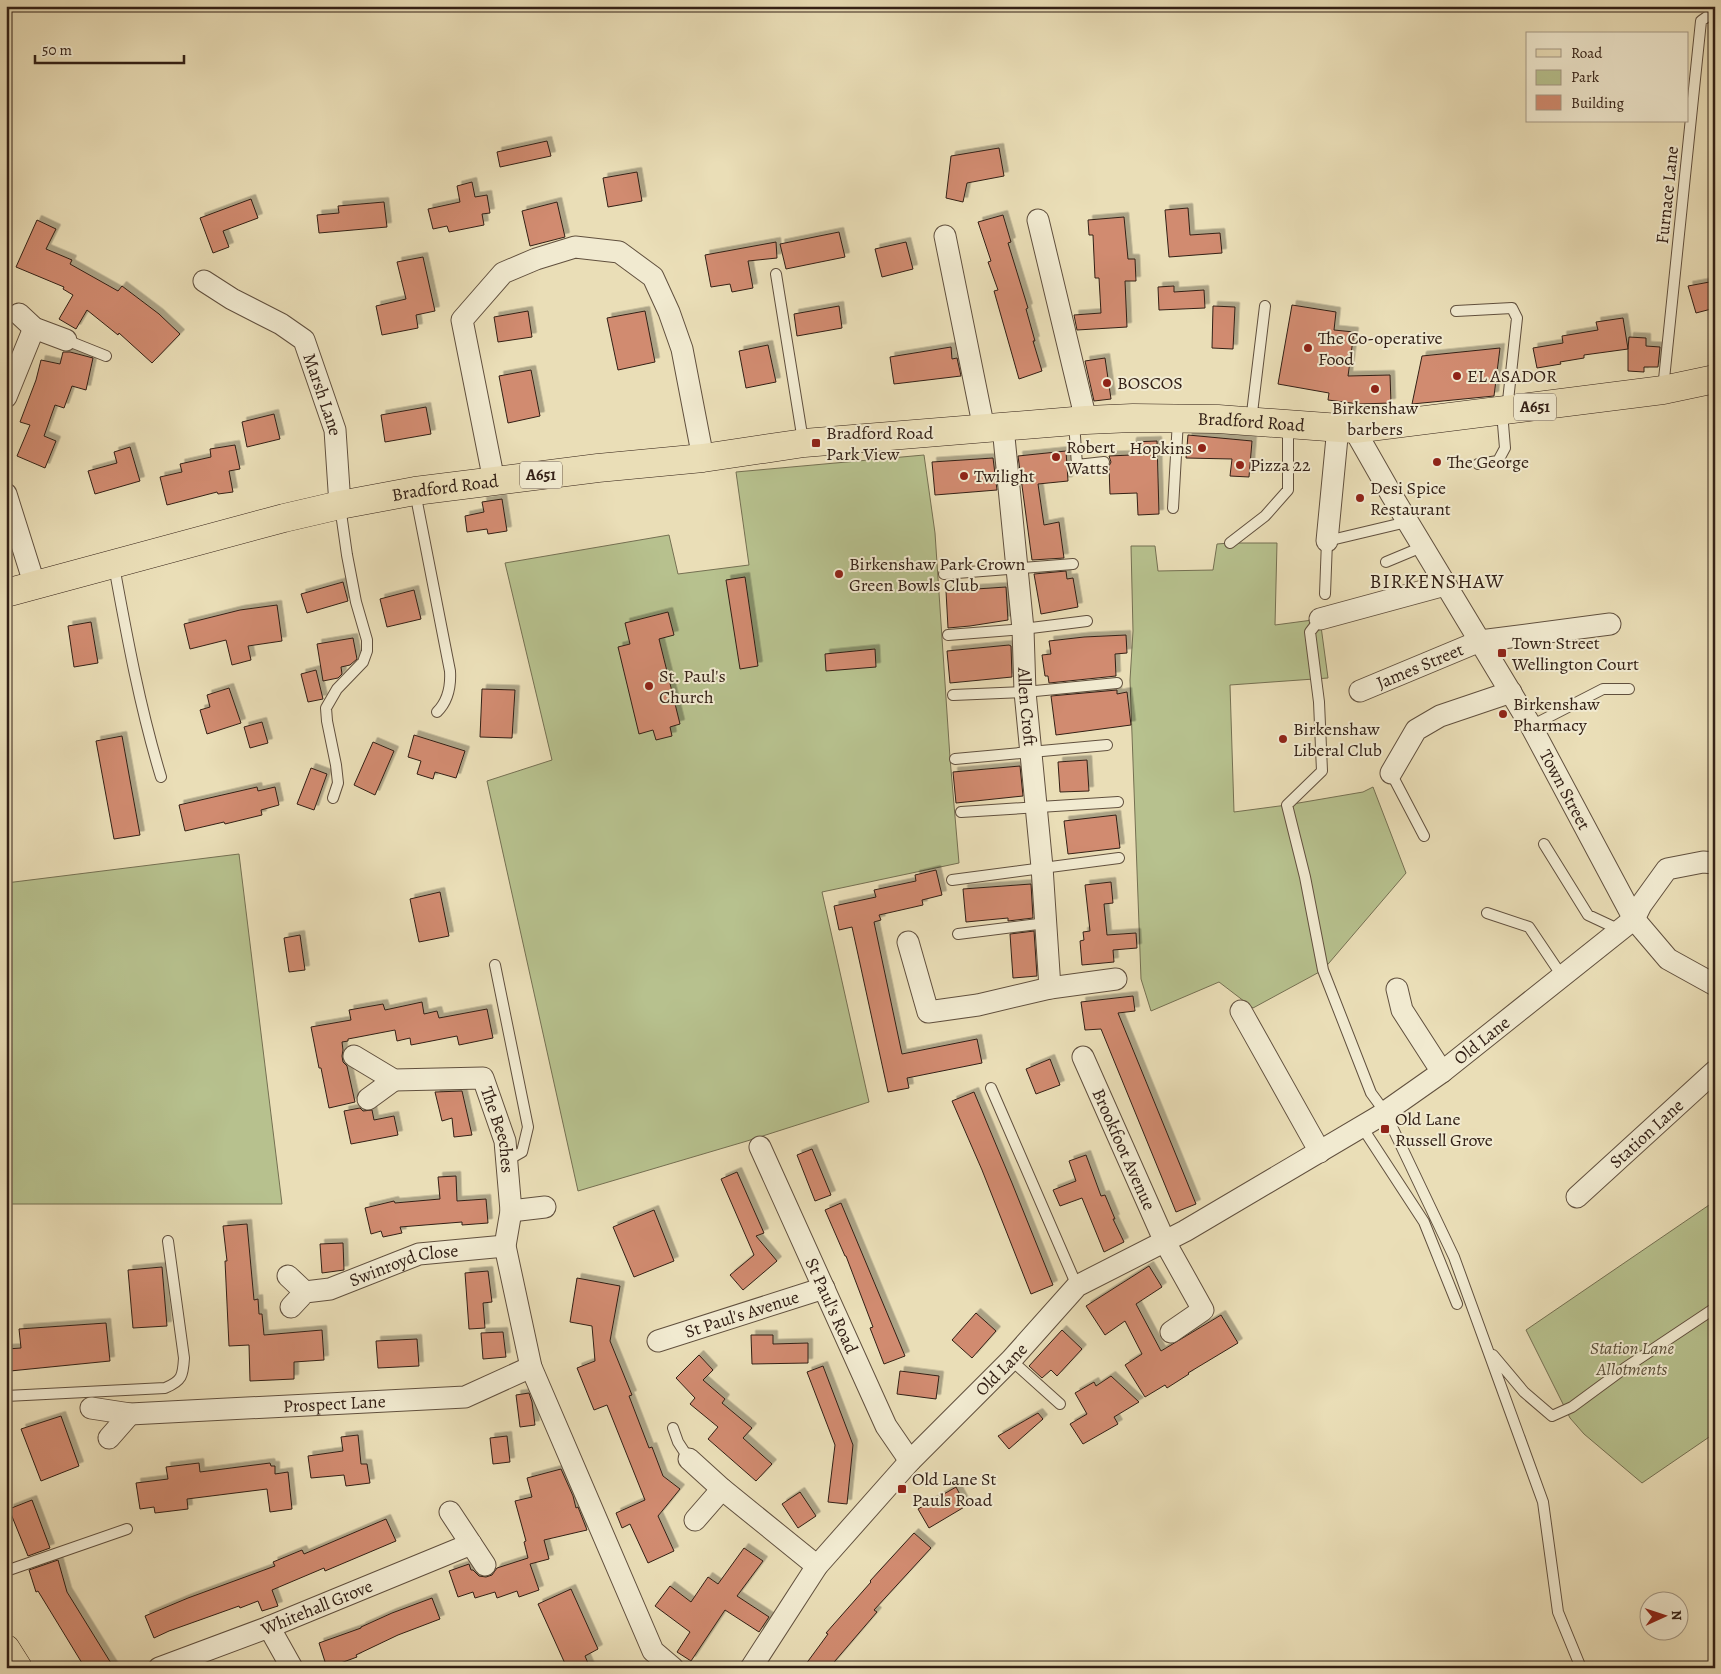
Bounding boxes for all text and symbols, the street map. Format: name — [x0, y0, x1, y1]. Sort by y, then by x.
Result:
scale bar — [35, 32, 184, 64]
legend — [1526, 32, 1688, 122]
text: 50 m — [42, 40, 72, 60]
text: Road — [1571, 43, 1603, 63]
text: Park — [1571, 67, 1600, 87]
text: Building — [1571, 93, 1624, 113]
street label: Furnace Lane — [1650, 145, 1684, 245]
place label: The Co-operative Food — [1318, 326, 1443, 371]
marker: The Co-operative Food — [1302, 342, 1314, 354]
street label: Marsh Lane — [297, 350, 347, 436]
place label: EL ASADOR — [1467, 364, 1557, 388]
marker: EL ASADOR — [1451, 370, 1463, 382]
place label: BOSCOS — [1117, 371, 1183, 395]
marker: BOSCOS — [1101, 377, 1113, 389]
marker: Birkenshaw barbers — [1369, 383, 1381, 395]
road number: A651 — [1514, 394, 1556, 421]
place label: Birkenshaw barbers — [1332, 396, 1419, 441]
street label: Bradford Road — [1197, 407, 1306, 437]
place label: Bradford Road Park View — [826, 421, 934, 466]
place label: Robert Watts — [1065, 435, 1116, 480]
place label: Hopkins — [1129, 436, 1192, 460]
marker: Bradford Road Park View — [810, 437, 822, 449]
marker: Hopkins — [1196, 442, 1208, 454]
place label: The George — [1447, 450, 1529, 474]
marker: Robert Watts — [1050, 451, 1062, 463]
place label: Pizza 22 — [1250, 453, 1311, 477]
marker: The George — [1431, 456, 1443, 468]
marker: Pizza 22 — [1234, 459, 1246, 471]
road number: A651 — [520, 462, 562, 488]
place label: Twilight — [974, 464, 1035, 488]
street label: Bradford Road — [390, 469, 500, 507]
marker: Twilight — [958, 470, 970, 482]
place label: Desi Spice Restaurant — [1370, 476, 1451, 521]
marker: Desi Spice Restaurant — [1354, 492, 1366, 504]
place label: Birkenshaw Park Crown Green Bowls Club — [849, 552, 1026, 597]
marker: Birkenshaw Park Crown Green Bowls Club — [833, 568, 845, 580]
district label: BIRKENSHAW — [1369, 568, 1505, 595]
place label: Town Street Wellington Court — [1511, 631, 1639, 676]
street label: James Street — [1373, 637, 1467, 695]
marker: Town Street Wellington Court — [1496, 647, 1508, 659]
place label: St. Paul's Church — [659, 664, 726, 709]
street label: Allen Croft — [1012, 666, 1042, 747]
marker: St. Paul's Church — [643, 680, 655, 692]
place label: Birkenshaw Pharmacy — [1513, 692, 1600, 737]
marker: Birkenshaw Pharmacy — [1497, 708, 1509, 720]
place label: Birkenshaw Liberal Club — [1293, 717, 1382, 762]
marker: Birkenshaw Liberal Club — [1277, 733, 1289, 745]
street label: Town Street — [1534, 745, 1596, 834]
street label: Old Lane — [1448, 1011, 1515, 1070]
street label: The Beeches — [475, 1083, 520, 1174]
street label: Brookfoot Avenue — [1086, 1085, 1161, 1214]
street label: Station Lane — [1604, 1093, 1689, 1174]
place label: Old Lane Russell Grove — [1395, 1107, 1493, 1152]
marker: Old Lane Russell Grove — [1379, 1123, 1391, 1135]
street label: Swinroyd Close — [346, 1238, 459, 1292]
street label: St Paul's Road — [800, 1254, 864, 1358]
street label: St Paul's Avenue — [682, 1285, 802, 1344]
park label: Station Lane Allotments — [1590, 1336, 1675, 1381]
street label: Old Lane — [970, 1338, 1033, 1401]
street label: Prospect Lane — [282, 1389, 386, 1418]
place label: Old Lane St Pauls Road — [912, 1467, 997, 1512]
marker: Old Lane St Pauls Road — [896, 1483, 908, 1495]
street label: Whitehall Grove — [256, 1574, 376, 1641]
north arrow — [1638, 1592, 1688, 1642]
text: N — [1667, 1610, 1686, 1621]

